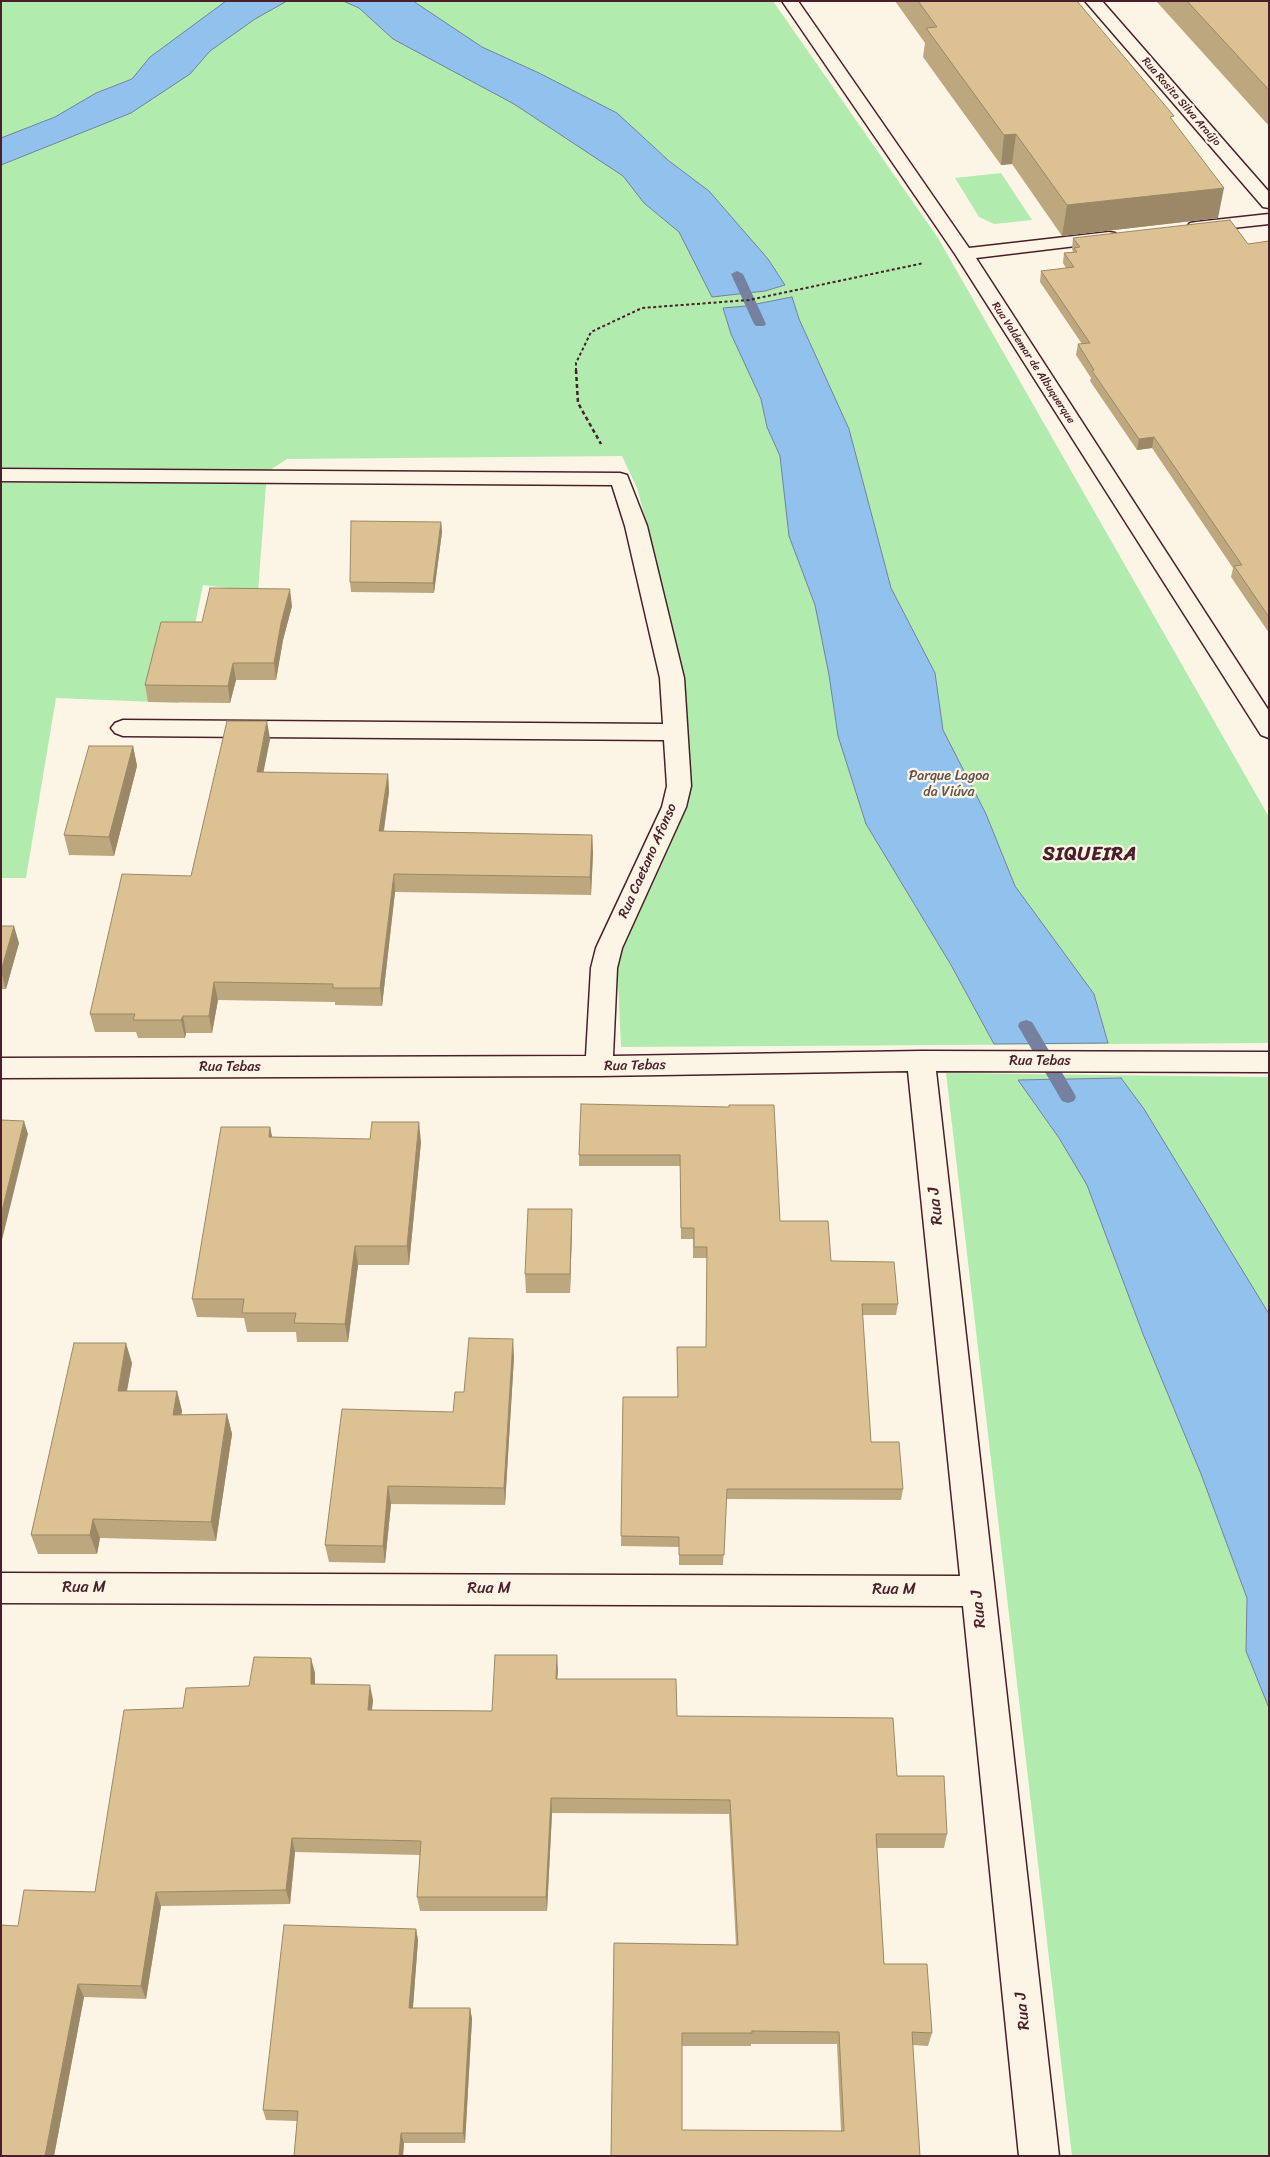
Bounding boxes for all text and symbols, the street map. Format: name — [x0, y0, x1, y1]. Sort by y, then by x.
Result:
street label: Rua Rosita Silva Araújo — [1139, 55, 1223, 149]
street label: Rua Valdemar de Albuquerque — [989, 300, 1077, 426]
park label: Parque Lagoa da Viúva — [909, 768, 989, 800]
street label: Rua Caetano Afonso — [615, 801, 681, 921]
district label: SIQUEIRA — [1042, 844, 1138, 866]
street label: Rua Tebas — [1009, 1053, 1071, 1069]
street label: Rua Tebas — [604, 1057, 666, 1075]
street label: Rua Tebas — [199, 1059, 261, 1075]
street label: Rua J — [924, 1186, 948, 1226]
street label: Rua M — [62, 1578, 106, 1598]
street label: Rua M — [467, 1579, 511, 1599]
street label: Rua M — [872, 1580, 916, 1600]
street label: Rua J — [967, 1589, 991, 1629]
street label: Rua J — [1011, 1991, 1035, 2031]

